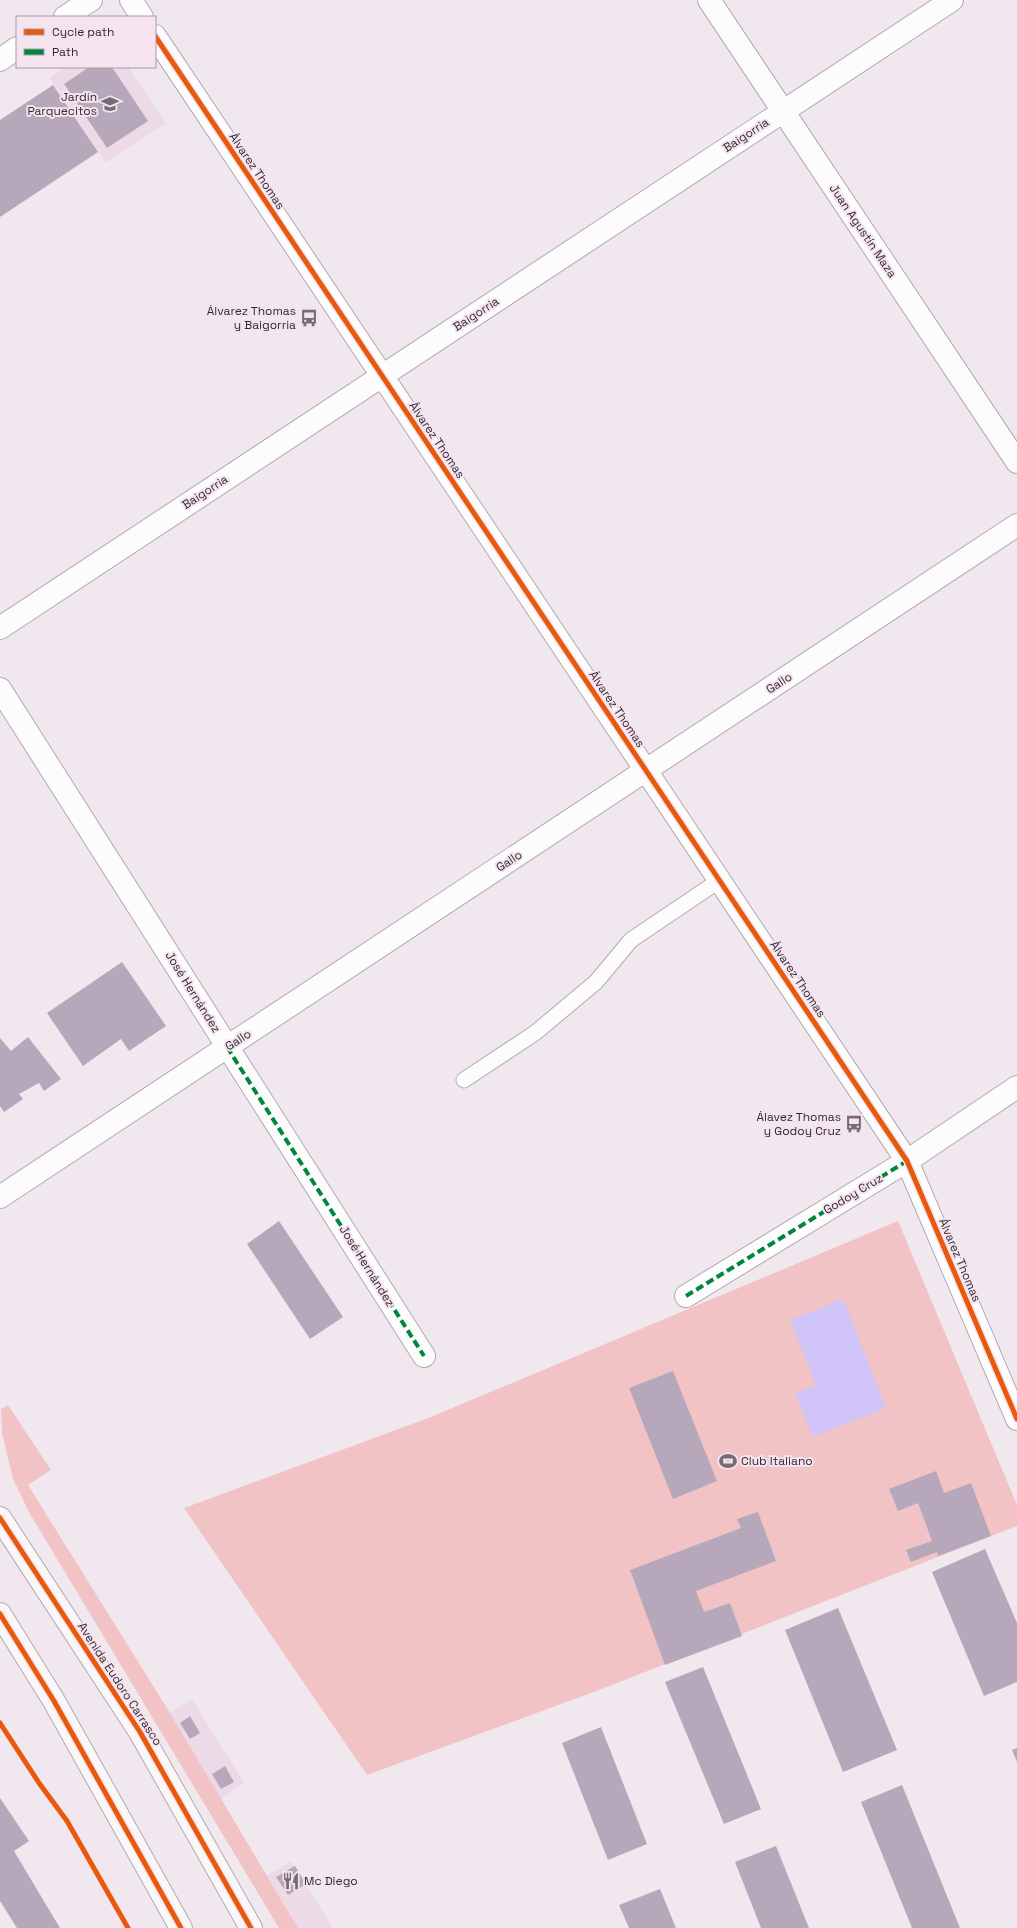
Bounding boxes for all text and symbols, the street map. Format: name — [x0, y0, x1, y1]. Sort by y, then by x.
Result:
legend — [16, 16, 156, 68]
text: Cycle path — [52, 24, 114, 40]
text: Path — [52, 44, 78, 60]
place label: Jardín Parquecitos — [27, 89, 97, 119]
school or university icon: Jardín Parquecitos — [100, 94, 120, 114]
street label: Baigorria — [720, 114, 772, 156]
street label: Álvarez Thomas — [225, 130, 289, 212]
street label: Juan Agustín Maza — [826, 181, 900, 281]
street label: Baigorria — [450, 293, 502, 335]
place label: Álvarez Thomas y Baigorria — [207, 303, 296, 333]
bus stop icon: Álvarez Thomas y Baigorria — [299, 308, 319, 328]
street label: Álvarez Thomas — [405, 399, 469, 481]
street label: Baigorria — [179, 471, 231, 513]
street label: Álvarez Thomas — [585, 668, 649, 750]
street label: Gallo — [763, 669, 795, 697]
street label: Gallo — [493, 847, 525, 875]
street label: Álvarez Thomas — [766, 938, 830, 1020]
street label: José Hernández — [162, 948, 224, 1036]
street label: Gallo — [222, 1026, 254, 1054]
place label: Álavez Thomas y Godoy Cruz — [756, 1109, 841, 1139]
bus stop icon: Álavez Thomas y Godoy Cruz — [844, 1114, 864, 1134]
street label: Godoy Cruz — [820, 1170, 886, 1218]
street label: Álvarez Thomas — [935, 1216, 985, 1304]
street label: José Hernández — [336, 1222, 398, 1310]
sports icon: Club Italiano — [718, 1451, 738, 1471]
place label: Club Italiano — [741, 1453, 813, 1469]
street label: Avenida Eudoro Carrasco — [74, 1619, 166, 1749]
restaurant icon: Mc Diego — [281, 1871, 301, 1891]
place label: Mc Diego — [304, 1873, 358, 1889]

